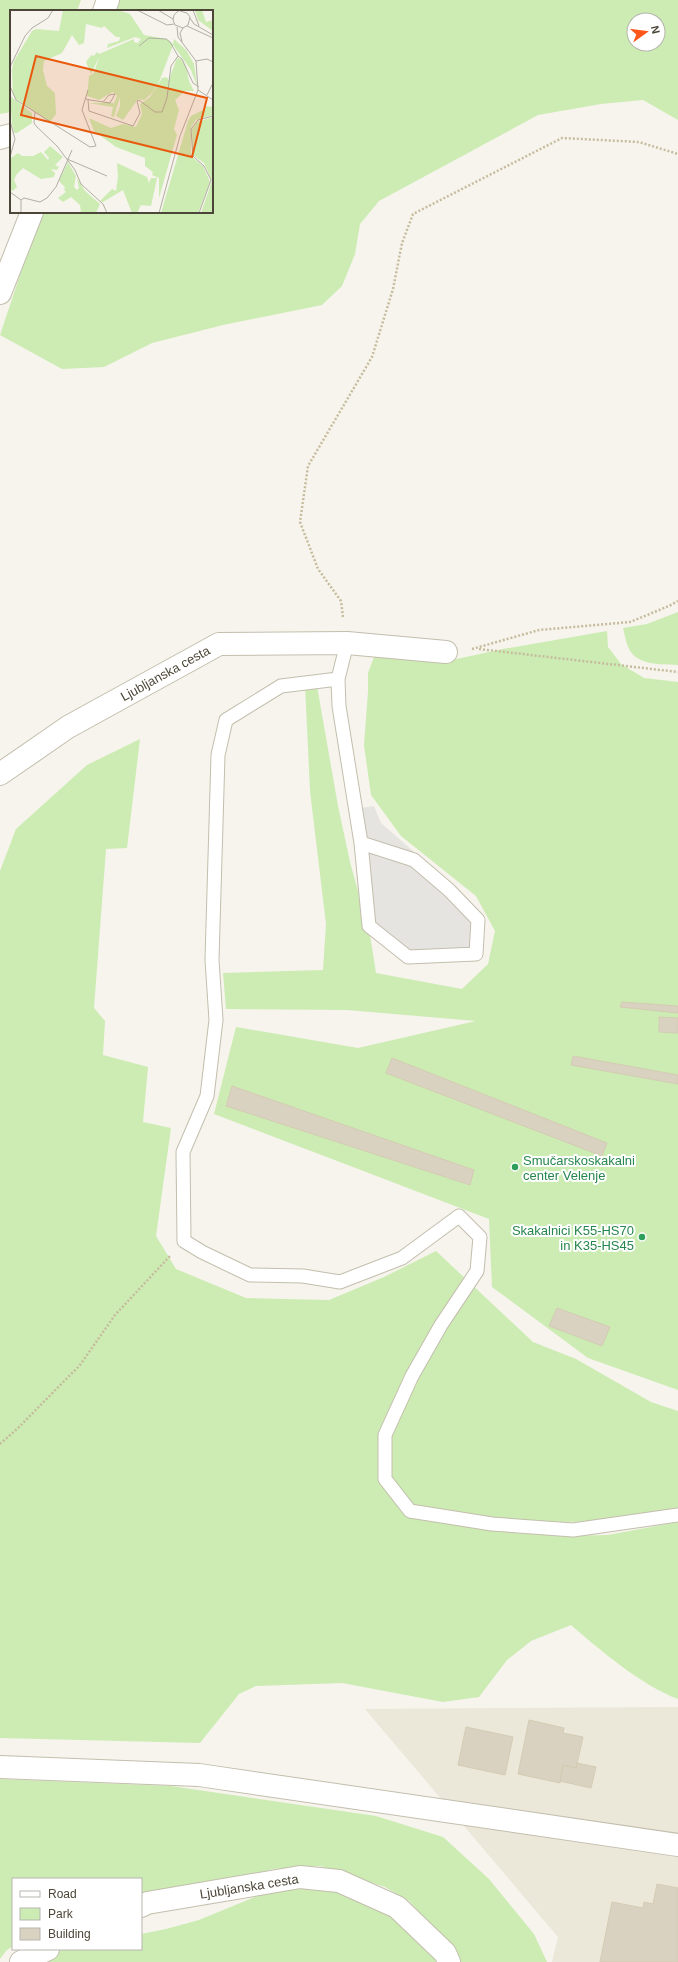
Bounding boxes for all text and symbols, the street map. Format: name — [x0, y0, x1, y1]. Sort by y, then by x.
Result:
inset map — [10, 10, 213, 213]
north arrow — [626, 12, 666, 52]
text: N — [649, 24, 662, 35]
street label: Ljubljanska cesta — [118, 642, 213, 704]
place label: Smučarskoskakalni center Velenje — [523, 1153, 635, 1183]
marker: Smučarskoskakalni center Velenje — [510, 1162, 520, 1172]
place label: Skakalnici K55-HS70 in K35-HS45 — [512, 1223, 634, 1253]
marker: Skakalnici K55-HS70 in K35-HS45 — [637, 1232, 647, 1242]
street label: Ljubljanska cesta — [199, 1871, 300, 1902]
legend — [12, 1878, 142, 1950]
text: Road — [48, 1887, 77, 1901]
text: Park — [48, 1907, 74, 1921]
text: Building — [48, 1927, 91, 1941]

